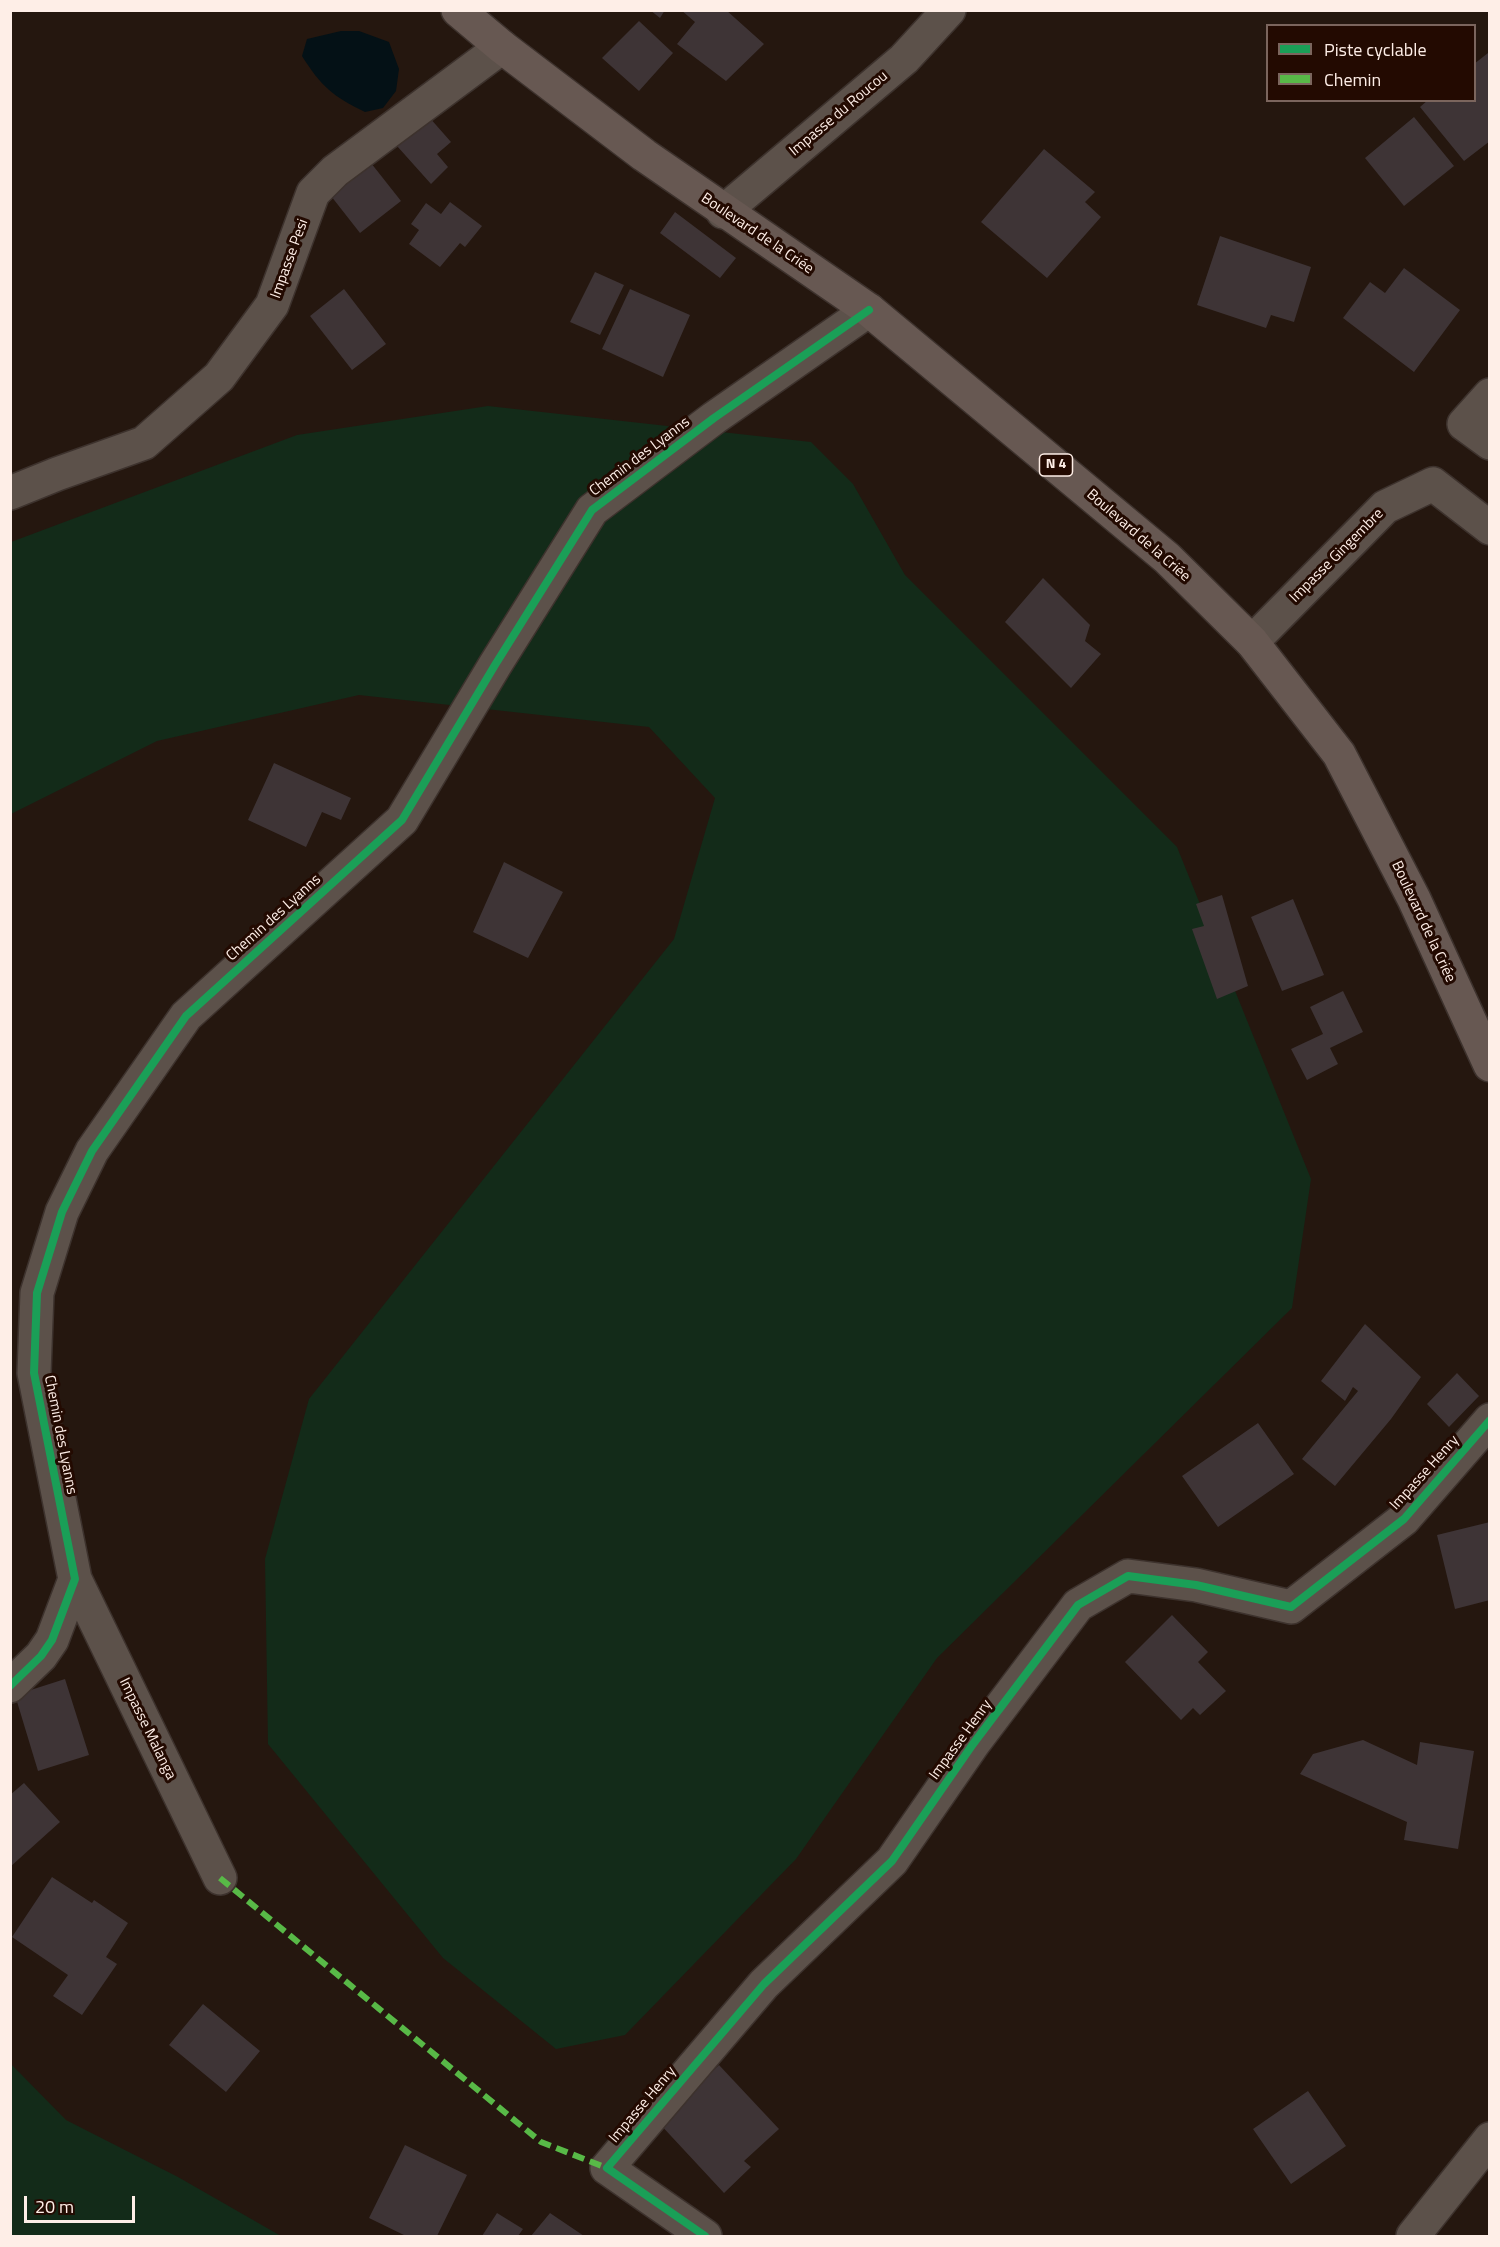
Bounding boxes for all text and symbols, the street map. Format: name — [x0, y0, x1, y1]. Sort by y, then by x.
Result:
legend — [1266, 24, 1476, 102]
text: Piste cyclable — [1324, 36, 1426, 63]
text: Chemin — [1324, 66, 1381, 93]
street label: Impasse du Roucou — [786, 68, 892, 160]
street label: Boulevard de la Criée — [697, 190, 817, 278]
street label: Impasse Pesi — [267, 217, 313, 301]
street label: Chemin des Lyanns — [586, 413, 694, 501]
road number: N 4 — [1040, 454, 1072, 476]
street label: Boulevard de la Criée — [1082, 486, 1194, 586]
street label: Impasse Gingembre — [1286, 505, 1388, 607]
street label: Boulevard de la Criée — [1387, 859, 1459, 985]
street label: Chemin des Lyanns — [223, 871, 325, 965]
street label: Chemin des Lyanns — [40, 1374, 80, 1496]
street label: Impasse Henry — [1387, 1432, 1463, 1514]
street label: Impasse Malanga — [115, 1675, 179, 1783]
street label: Impasse Henry — [926, 1696, 996, 1784]
street label: Impasse Henry — [606, 2063, 680, 2147]
scale bar — [27, 2184, 138, 2222]
text: 20 m — [35, 2193, 74, 2220]

